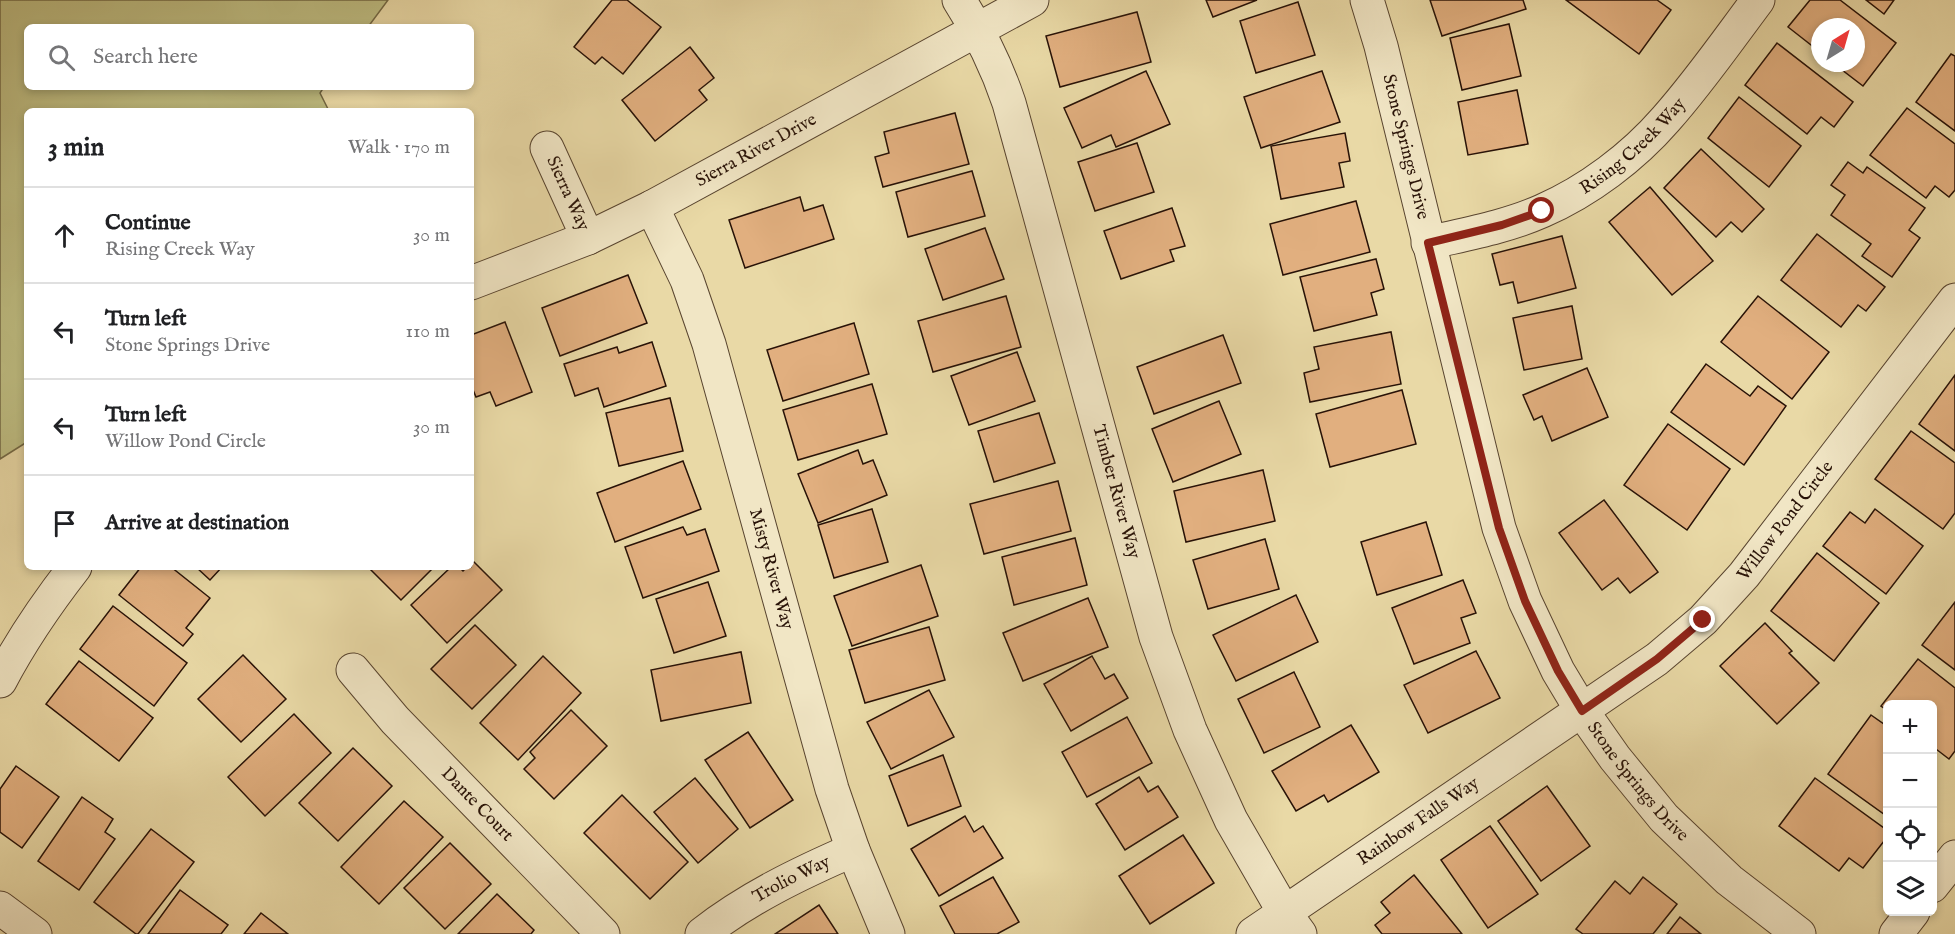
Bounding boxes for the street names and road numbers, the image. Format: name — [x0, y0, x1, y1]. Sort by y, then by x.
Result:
street label: Stone Springs Drive — [1377, 72, 1435, 222]
street label: Rising Creek Way — [1576, 93, 1691, 200]
street label: Sierra River Drive — [692, 108, 821, 192]
street label: Sierra Way — [541, 152, 595, 235]
street label: Timber River Way — [1087, 422, 1145, 561]
street label: Willow Pond Circle — [1732, 456, 1839, 585]
street label: Misty River Way — [743, 506, 799, 632]
street label: Stone Springs Drive — [1582, 717, 1693, 847]
street label: Dante Court — [436, 762, 518, 846]
street label: Rainbow Falls Way — [1353, 772, 1484, 871]
street label: Trolio Way — [749, 850, 834, 909]

